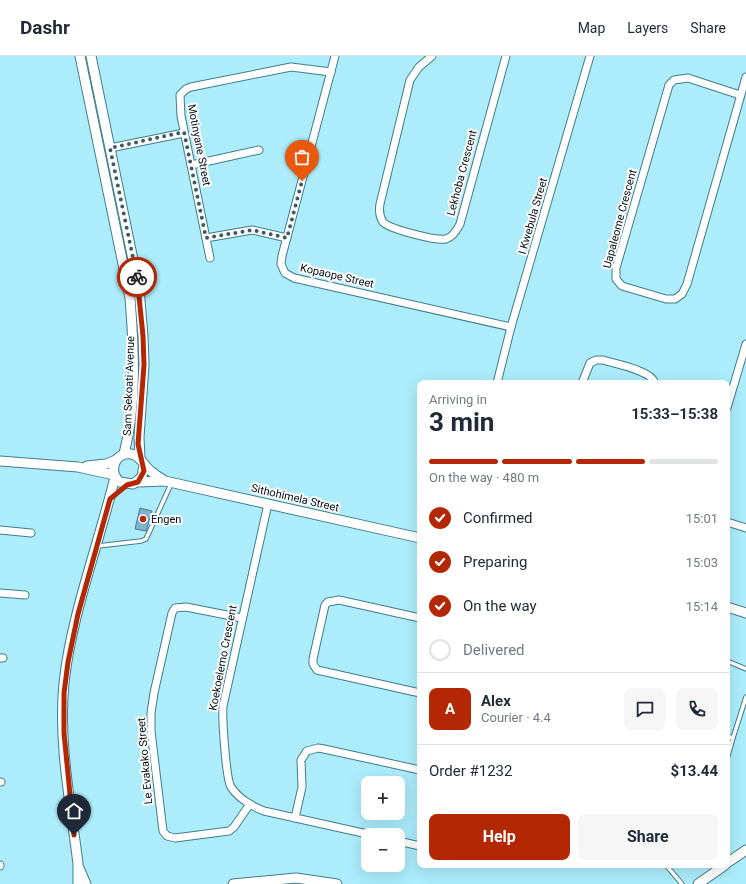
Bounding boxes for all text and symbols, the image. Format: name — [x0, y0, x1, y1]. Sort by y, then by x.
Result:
text: Dashr — [20, 16, 70, 39]
text: Map — [578, 20, 605, 36]
text: Layers — [627, 20, 668, 36]
text: Share — [690, 20, 726, 36]
street label: Motinyane Street — [185, 103, 213, 187]
street label: Lekhoba Crescent — [444, 128, 480, 217]
pin — [285, 140, 319, 181]
icon: bag — [291, 146, 313, 168]
street label: Uapaleome Crescent — [601, 168, 640, 270]
street label: I Kwebula Street — [516, 176, 550, 256]
courier — [117, 257, 157, 297]
street label: Kopaope Street — [299, 261, 375, 291]
icon: bike — [126, 266, 148, 288]
street label: Sam Sekoati Avenue — [121, 336, 137, 436]
text: Arriving in — [429, 392, 487, 407]
text: 15:33–15:38 — [631, 405, 718, 423]
text: 3 min — [429, 407, 494, 437]
text: On the way · 480 m — [429, 470, 539, 485]
street label: Sithohimela Street — [250, 482, 341, 515]
icon: check — [429, 507, 451, 529]
text: Confirmed — [463, 509, 533, 527]
text: 15:01 — [686, 511, 718, 526]
place label: Engen — [151, 513, 181, 526]
marker: Engen — [138, 514, 148, 524]
icon: check — [429, 551, 451, 573]
text: Preparing — [463, 553, 527, 571]
text: 15:03 — [686, 555, 718, 570]
icon: check — [429, 595, 451, 617]
text: On the way — [463, 597, 537, 615]
text: 15:14 — [686, 599, 718, 614]
street label: Koekoelemo Crescent — [206, 604, 240, 712]
text: Delivered — [463, 641, 525, 659]
button: chat — [624, 688, 666, 730]
button: phone — [676, 688, 718, 730]
text: Alex — [481, 692, 511, 710]
text: A — [445, 700, 455, 718]
text: Courier · 4.4 — [481, 710, 551, 725]
street label: Le Evakako Street — [135, 717, 155, 805]
text: Order #1232 — [429, 762, 512, 780]
text: $13.44 — [671, 762, 718, 780]
map controls — [361, 776, 405, 872]
button: + — [361, 776, 405, 820]
pin — [57, 794, 91, 835]
icon: home — [63, 800, 85, 822]
button: Help — [429, 814, 570, 860]
button: Share — [578, 814, 718, 860]
button: − — [361, 828, 405, 872]

